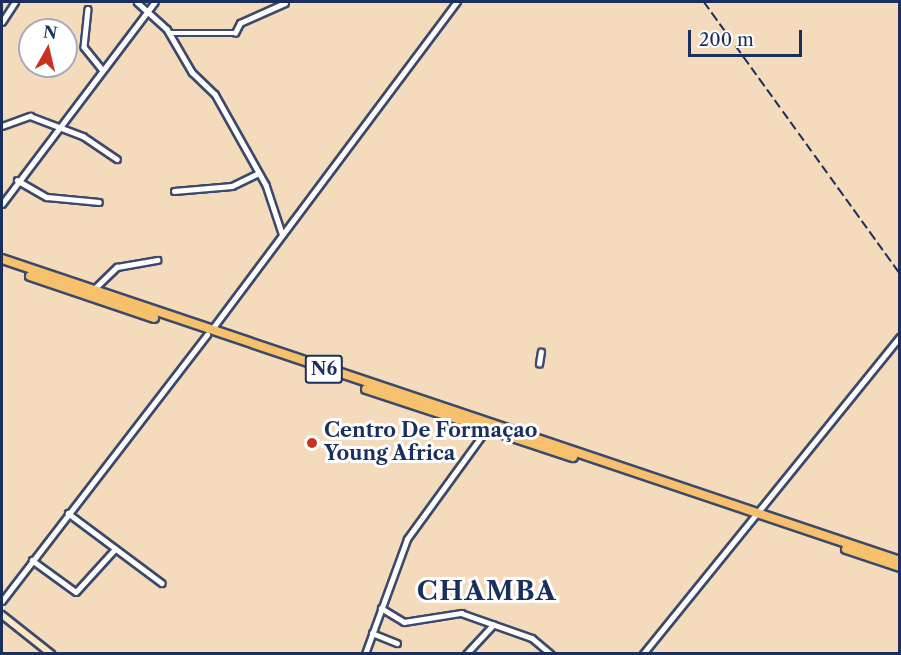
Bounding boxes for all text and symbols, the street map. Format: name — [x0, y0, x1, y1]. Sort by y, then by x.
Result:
north arrow — [18, 18, 78, 78]
scale bar — [691, 18, 805, 56]
text: N — [42, 21, 59, 43]
text: 200 m — [699, 29, 754, 51]
road number: N6 — [304, 354, 344, 384]
place label: Centro De Formaçao Young Africa — [324, 419, 537, 466]
marker: Centro De Formaçao Young Africa — [305, 436, 319, 450]
district label: CHAMBA — [417, 576, 557, 608]

